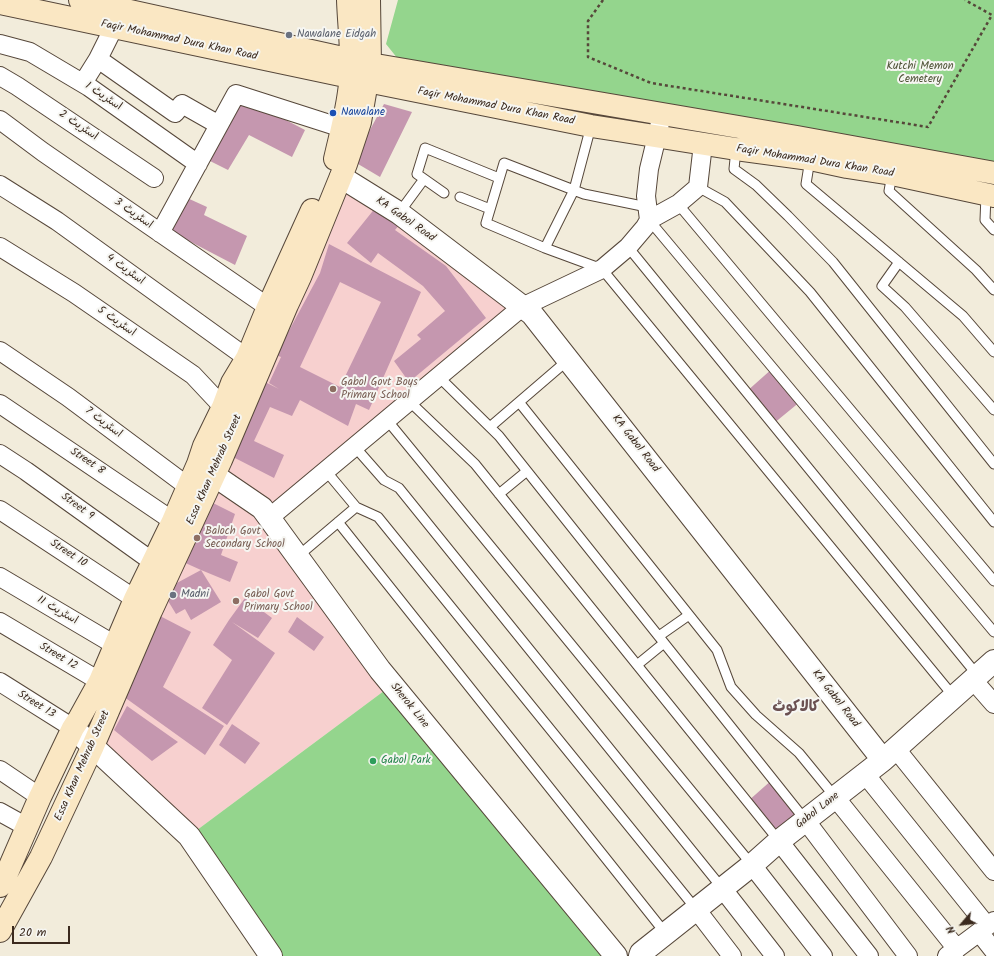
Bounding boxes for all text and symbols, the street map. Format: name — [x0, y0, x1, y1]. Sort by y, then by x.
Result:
street label: Faqir Mohammad Dura Khan Road — [100, 18, 258, 64]
place label: Nawalane Eidgah — [297, 28, 376, 42]
marker: Nawalane Eidgah — [284, 30, 294, 40]
park label: Kutchi Memon Cemetery — [886, 60, 954, 86]
street label: اسٹریٹ 1 — [82, 80, 124, 114]
street label: Faqir Mohammad Dura Khan Road — [416, 85, 576, 129]
place label: Nawalane — [341, 106, 385, 120]
street label: اسٹریٹ 2 — [56, 108, 100, 144]
marker: Nawalane — [328, 108, 338, 118]
street label: Faqir Mohammad Dura Khan Road — [735, 143, 895, 181]
street label: KA Gabol Road — [373, 195, 437, 245]
street label: اسٹریٹ 3 — [111, 196, 155, 232]
street label: اسٹریٹ 4 — [103, 252, 147, 288]
street label: اسٹریٹ 5 — [94, 304, 138, 340]
place label: Gabol Govt Boys Primary School — [341, 376, 418, 402]
marker: Gabol Govt Boys Primary School — [328, 384, 338, 394]
street label: اسٹریٹ 7 — [82, 405, 124, 441]
street label: Essa Khan Mehrab Street — [185, 413, 245, 527]
street label: KA Gabol Road — [608, 413, 662, 475]
street label: Street 8 — [67, 446, 107, 478]
street label: Street 9 — [58, 491, 96, 523]
place label: Baloch Govt Secondary School — [205, 525, 285, 551]
marker: Baloch Govt Secondary School — [192, 533, 202, 543]
street label: Street 10 — [47, 537, 89, 571]
place label: Madni — [181, 588, 209, 602]
place label: Gabol Govt Primary School — [244, 588, 313, 614]
marker: Madni — [168, 590, 178, 600]
street label: اسٹریٹ 11 — [34, 594, 80, 628]
marker: Gabol Govt Primary School — [231, 596, 241, 606]
street label: Street 12 — [37, 640, 79, 674]
street label: KA Gabol Road — [808, 668, 862, 730]
street label: Sherok Line — [387, 681, 431, 731]
street label: Street 13 — [15, 688, 57, 722]
district label: کالاکوٹ — [772, 699, 820, 717]
street label: Essa Khan Mehrab Street — [53, 709, 113, 823]
place label: Gabol Park — [381, 754, 431, 768]
marker: Gabol Park — [368, 756, 378, 766]
street label: Gabol Lane — [794, 790, 842, 832]
north arrow — [942, 904, 982, 944]
scale bar — [14, 918, 72, 944]
text: N — [942, 922, 961, 937]
text: 20 m — [19, 923, 46, 942]

